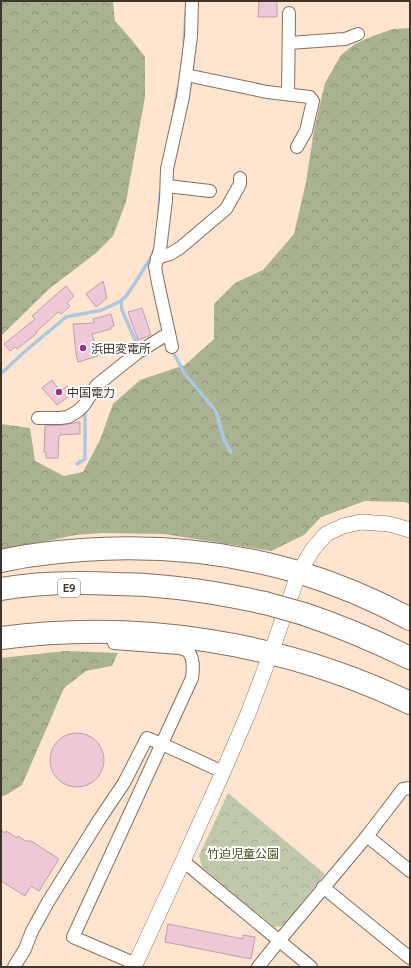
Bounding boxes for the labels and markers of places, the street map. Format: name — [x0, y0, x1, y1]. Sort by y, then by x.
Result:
place label: 浜田変電所 — [91, 342, 151, 355]
marker: 浜田変電所 — [78, 343, 88, 353]
place label: 中国電力 — [67, 386, 115, 399]
marker: 中国電力 — [54, 387, 64, 397]

